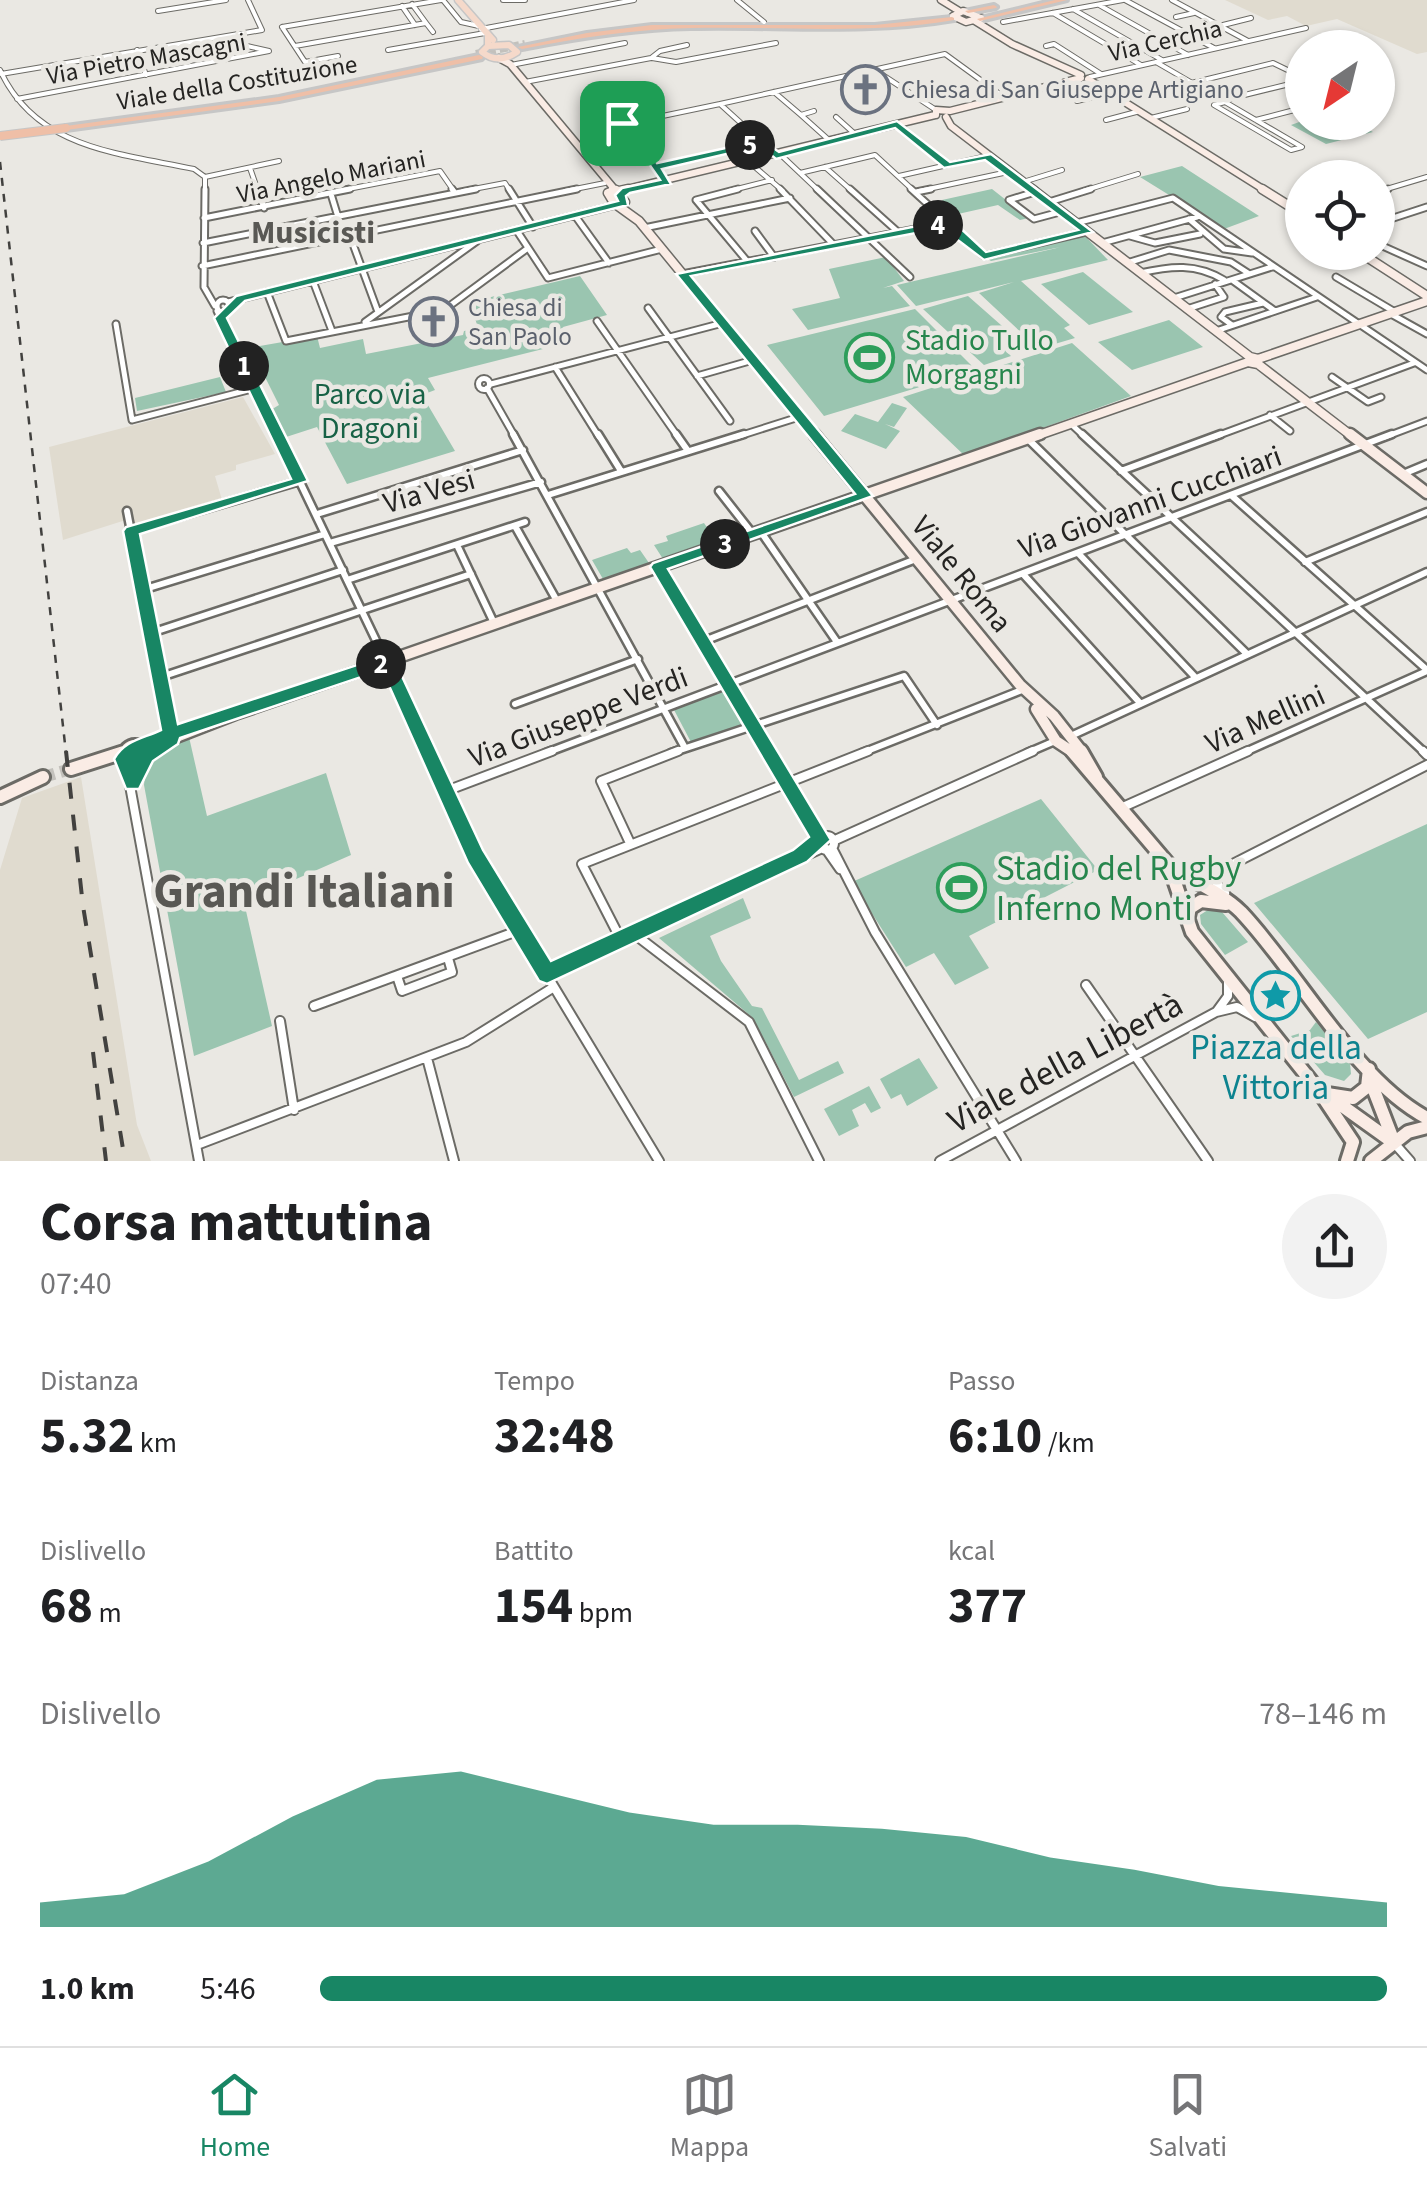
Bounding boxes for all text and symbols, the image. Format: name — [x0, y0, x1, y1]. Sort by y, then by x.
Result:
street label: Via Cerchia — [1105, 10, 1226, 72]
street label: Via Pietro Mascagni — [44, 24, 249, 94]
north arrow — [1285, 30, 1395, 140]
map controls — [1285, 30, 1395, 270]
street label: Viale della Costituzione — [114, 46, 360, 120]
church icon: Chiesa di San Giuseppe Artigiano — [840, 63, 892, 115]
place label: Chiesa di San Giuseppe Artigiano — [901, 72, 1244, 108]
pin — [580, 81, 665, 166]
icon: arrive — [595, 96, 650, 151]
pin: 5 — [725, 120, 775, 170]
text: 5 — [743, 125, 757, 165]
street label: Via Angelo Mariani — [234, 141, 429, 213]
button: locate — [1285, 160, 1395, 270]
pin: 4 — [913, 200, 963, 250]
text: 4 — [931, 205, 945, 245]
district label: Musicisti — [251, 210, 375, 256]
place label: Chiesa di San Paolo — [468, 290, 572, 355]
church icon: Chiesa di San Paolo — [407, 295, 459, 347]
place label: Stadio Tullo Morgagni — [905, 319, 1054, 396]
sports icon: Stadio Tullo Morgagni — [844, 331, 896, 383]
pin: 1 — [219, 341, 269, 391]
text: 1 — [237, 346, 251, 386]
park label: Parco via Dragoni — [314, 373, 426, 450]
street label: Via Giovanni Cucchiari — [1013, 435, 1288, 570]
street label: Via Vesi — [378, 458, 480, 525]
street label: Viale Roma — [901, 507, 1022, 642]
pin: 3 — [700, 519, 750, 569]
text: 3 — [718, 524, 732, 564]
pin: 2 — [356, 639, 406, 689]
text: 2 — [374, 644, 388, 684]
street label: Via Giuseppe Verdi — [462, 656, 694, 779]
street label: Via Mellini — [1198, 674, 1332, 765]
place label: Stadio del Rugby Inferno Monti — [996, 844, 1241, 934]
district label: Grandi Italiani — [153, 858, 455, 926]
sports icon: Stadio del Rugby Inferno Monti — [935, 862, 987, 914]
place icon: Piazza della Vittoria — [1250, 969, 1302, 1021]
street label: Viale della Libertà — [939, 980, 1192, 1146]
place label: Piazza della Vittoria — [1190, 1023, 1362, 1113]
text: Corsa mattutina — [40, 1184, 432, 1262]
button: share — [1282, 1194, 1387, 1299]
text: 07:40 — [40, 1261, 112, 1307]
text: Distanza — [40, 1361, 139, 1401]
text: Tempo — [494, 1361, 575, 1401]
text: Passo — [948, 1361, 1015, 1401]
text: 5.32 — [40, 1401, 134, 1472]
text: 32:48 — [494, 1401, 615, 1472]
text: 6:10 — [948, 1401, 1042, 1472]
text: km — [134, 1423, 177, 1463]
text: /km — [1042, 1423, 1095, 1463]
text: Dislivello — [40, 1531, 146, 1571]
text: Battito — [494, 1531, 574, 1571]
text: kcal — [948, 1531, 995, 1571]
text: 68 — [40, 1571, 93, 1642]
text: 154 — [494, 1571, 573, 1642]
text: 377 — [948, 1571, 1027, 1642]
text: m — [93, 1593, 122, 1633]
text: bpm — [573, 1593, 633, 1633]
text: Dislivello — [40, 1691, 161, 1737]
text: 78–146 m — [1259, 1691, 1387, 1737]
text: 1.0 km — [40, 1966, 135, 2012]
text: 5:46 — [200, 1966, 256, 2012]
tab: Home — [200, 2067, 270, 2167]
tab: Mappa — [670, 2067, 749, 2167]
tab: Salvati — [1148, 2067, 1227, 2167]

